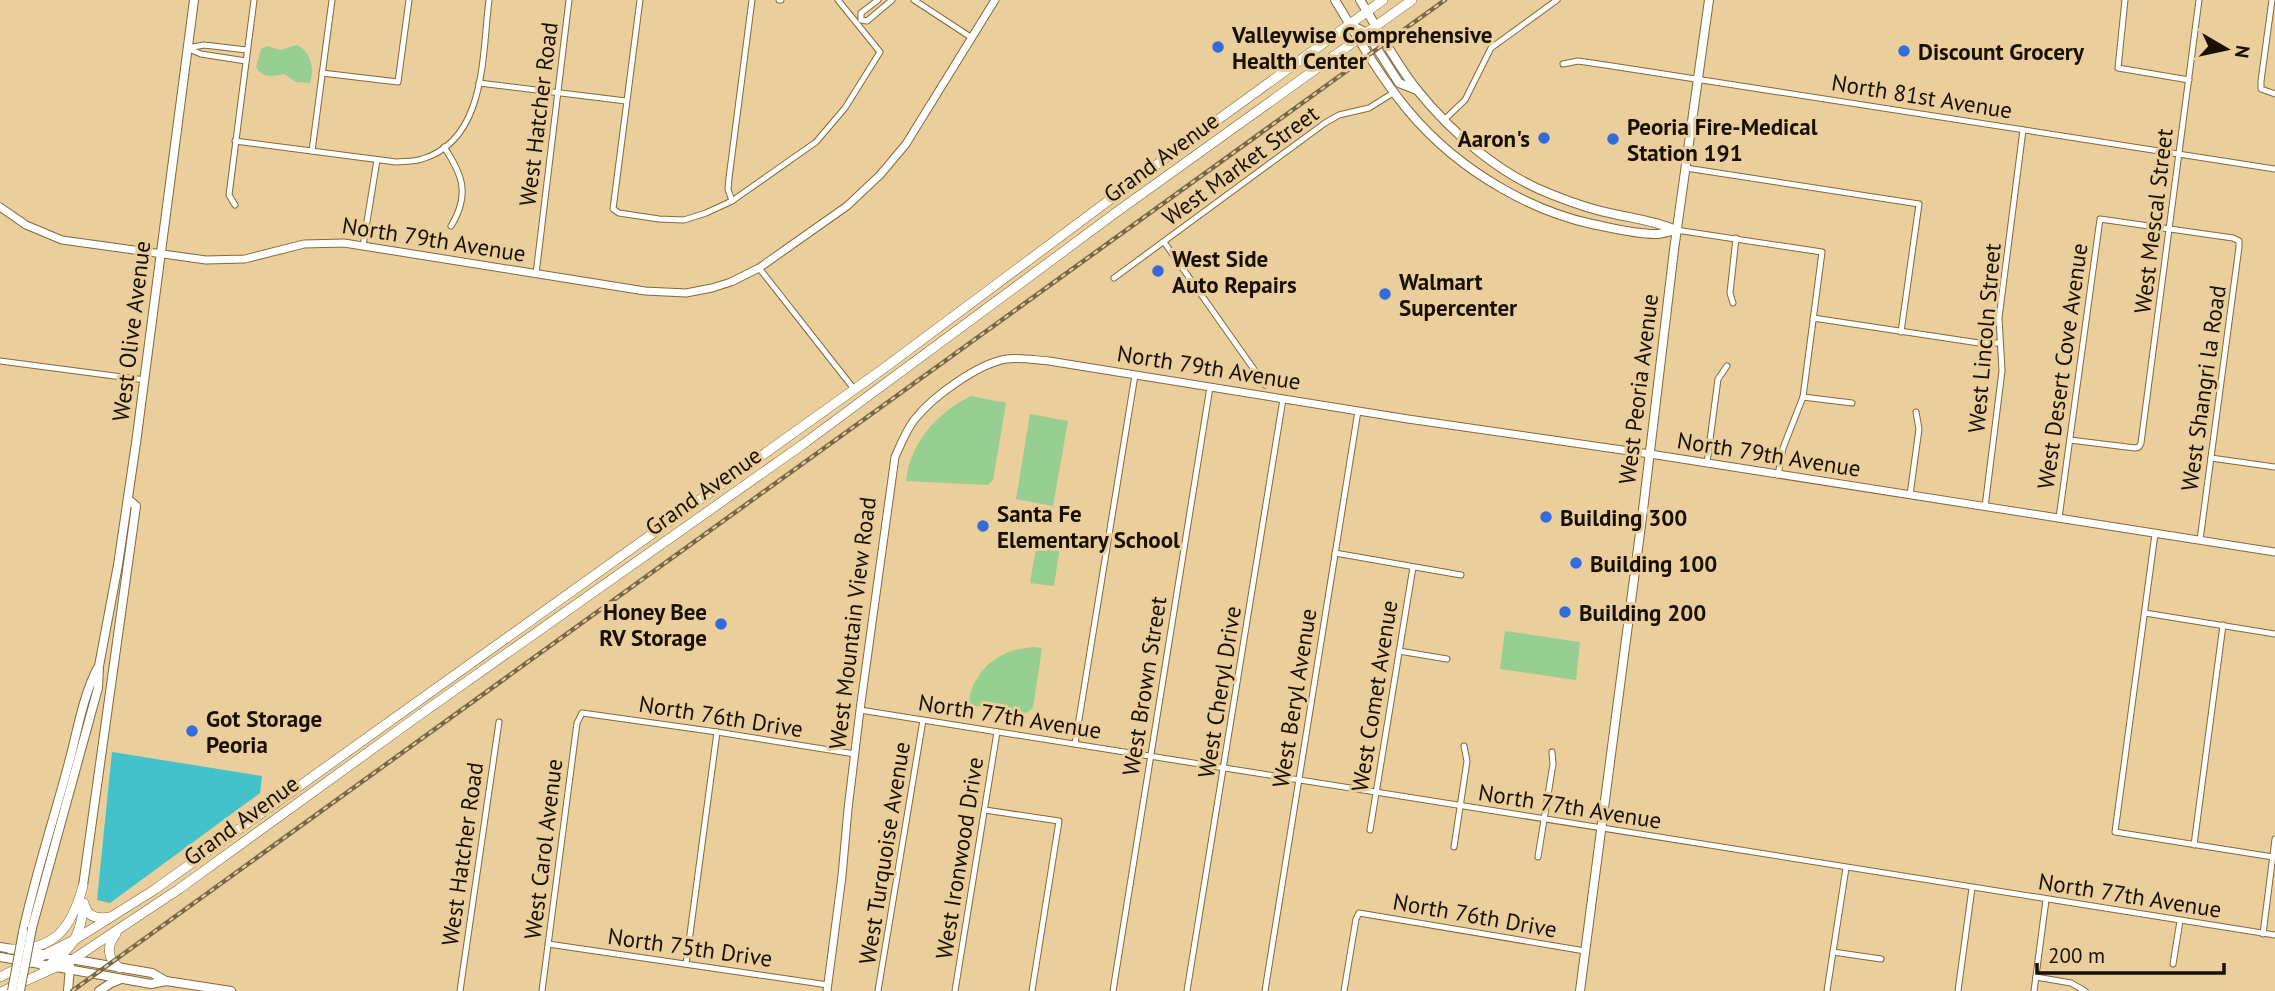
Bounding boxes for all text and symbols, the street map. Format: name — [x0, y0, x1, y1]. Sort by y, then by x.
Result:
north arrow — [2191, 14, 2261, 84]
street label: West Hatcher Road — [512, 20, 564, 208]
place label: Valleywise Comprehensive Health Center — [1231, 20, 1492, 75]
place label: Discount Grocery — [1918, 37, 2085, 66]
marker: Valleywise Comprehensive Health Center — [1210, 39, 1226, 55]
marker: Discount Grocery — [1896, 43, 1912, 59]
text: N — [2230, 44, 2256, 60]
street label: North 81st Avenue — [1830, 67, 2014, 125]
street label: West Market Street — [1156, 99, 1324, 231]
street label: Grand Avenue — [1098, 105, 1224, 209]
place label: Peoria Fire-Medical Station 191 — [1627, 112, 1818, 167]
place label: Aaron's — [1458, 124, 1530, 153]
street label: West Mescal Street — [2127, 127, 2179, 315]
marker: Aaron's — [1536, 130, 1552, 146]
marker: Peoria Fire-Medical Station 191 — [1605, 131, 1621, 147]
street label: North 79th Avenue — [340, 210, 528, 268]
street label: West Olive Avenue — [106, 239, 156, 423]
street label: West Desert Cove Avenue — [2030, 241, 2094, 491]
street label: West Lincoln Street — [1961, 242, 2007, 434]
place label: West Side Auto Repairs — [1172, 244, 1297, 299]
marker: West Side Auto Repairs — [1150, 263, 1166, 279]
place label: Walmart Supercenter — [1399, 267, 1518, 322]
street label: West Shangri la Road — [2174, 283, 2232, 493]
marker: Walmart Supercenter — [1377, 286, 1393, 302]
street label: West Peoria Avenue — [1612, 292, 1664, 486]
street label: North 79th Avenue — [1115, 338, 1303, 396]
street label: North 79th Avenue — [1675, 425, 1863, 483]
street label: Grand Avenue — [639, 440, 767, 542]
street label: West Mountain View Road — [822, 495, 882, 751]
place label: Santa Fe Elementary School — [997, 499, 1180, 554]
place label: Building 300 — [1560, 503, 1687, 532]
marker: Building 300 — [1538, 509, 1554, 525]
marker: Santa Fe Elementary School — [975, 518, 991, 534]
place label: Building 100 — [1590, 549, 1717, 578]
marker: Building 100 — [1568, 555, 1584, 571]
street label: West Brown Street — [1116, 594, 1173, 778]
place label: Honey Bee RV Storage — [599, 597, 707, 652]
street label: West Comet Avenue — [1345, 598, 1403, 794]
place label: Building 200 — [1579, 598, 1706, 627]
street label: West Cheryl Drive — [1191, 604, 1247, 780]
marker: Building 200 — [1557, 604, 1573, 620]
street label: West Beryl Avenue — [1266, 606, 1322, 790]
marker: Honey Bee RV Storage — [713, 616, 729, 632]
street label: North 77th Avenue — [916, 687, 1104, 745]
street label: North 76th Drive — [637, 689, 805, 743]
place label: Got Storage Peoria — [206, 704, 322, 759]
marker: Got Storage Peoria — [184, 723, 200, 739]
street label: West Turquoise Avenue — [852, 740, 916, 966]
street label: West Ironwood Drive — [929, 755, 989, 961]
street label: West Carol Avenue — [518, 757, 568, 941]
street label: West Hatcher Road — [435, 760, 489, 948]
street label: Grand Avenue — [178, 768, 304, 872]
street label: North 77th Avenue — [1476, 777, 1664, 835]
street label: North 77th Avenue — [2036, 866, 2224, 924]
street label: North 76th Drive — [1391, 886, 1559, 944]
street label: North 75th Drive — [606, 921, 774, 973]
scale bar — [2037, 932, 2224, 976]
text: 200 m — [2048, 942, 2105, 969]

